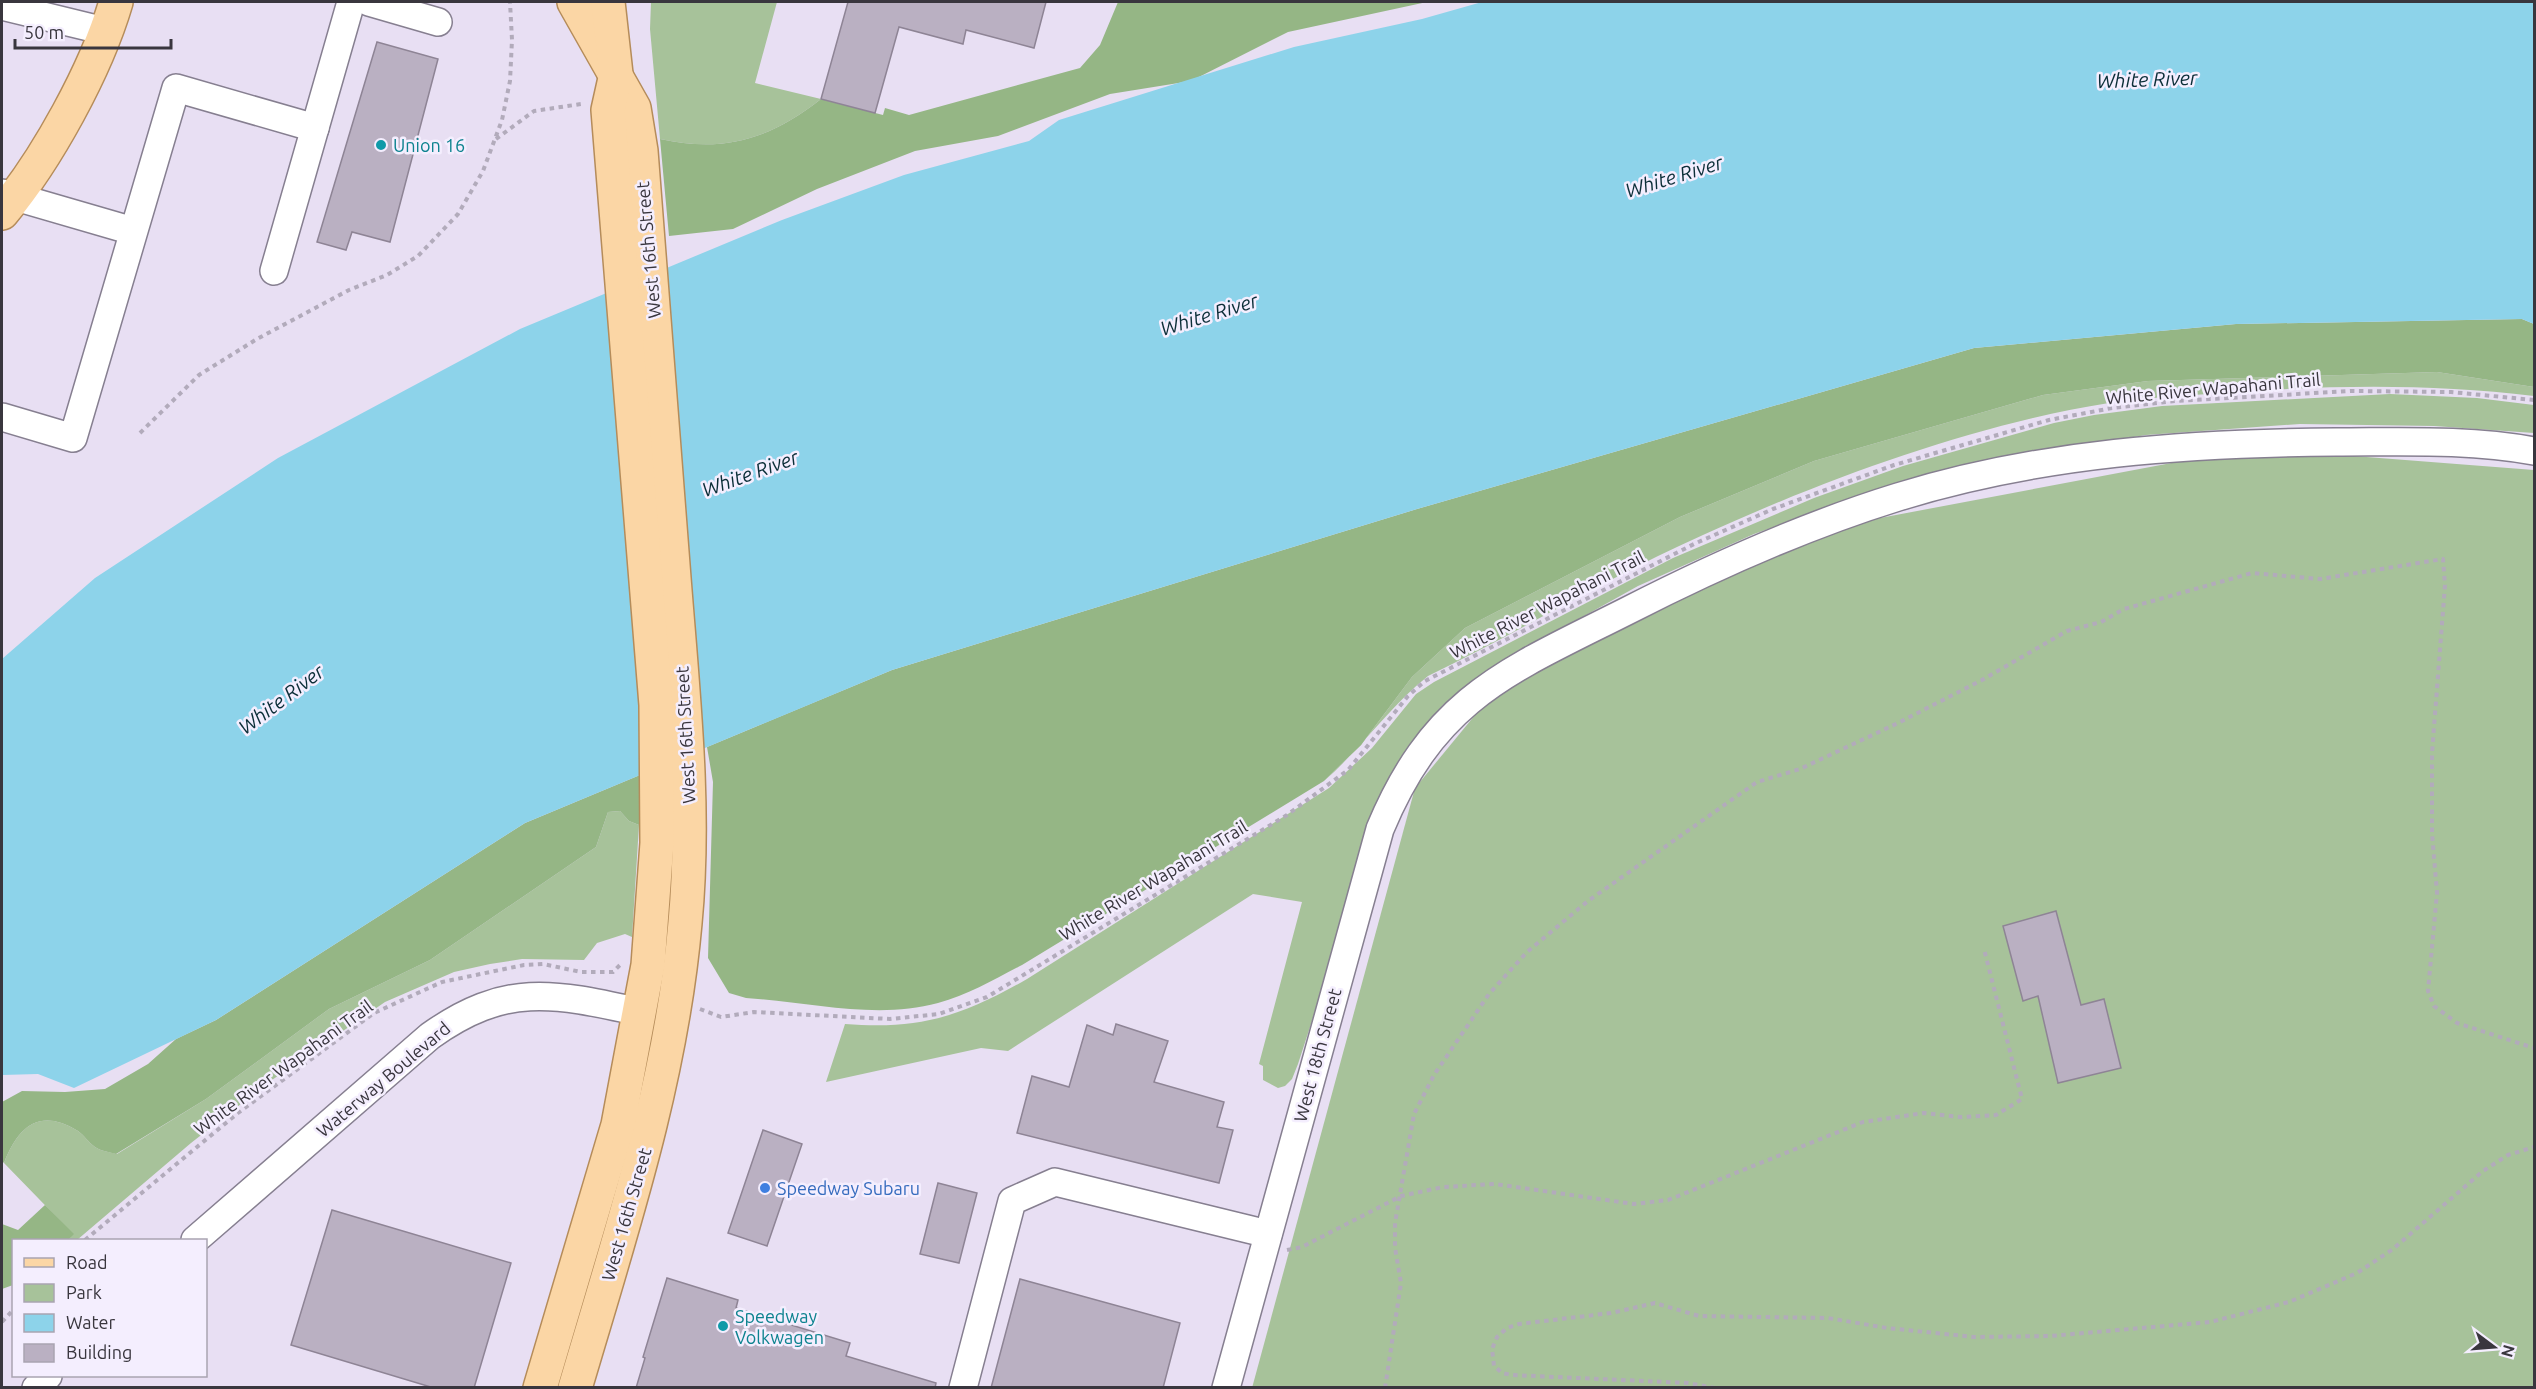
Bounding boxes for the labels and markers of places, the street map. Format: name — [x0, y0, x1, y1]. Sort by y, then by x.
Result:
place label: Union 16 — [393, 135, 465, 155]
marker: Union 16 — [374, 138, 388, 152]
place label: Speedway Subaru — [777, 1178, 920, 1198]
marker: Speedway Subaru — [758, 1181, 772, 1195]
place label: Speedway Volkwagen — [735, 1306, 824, 1347]
marker: Speedway Volkwagen — [716, 1319, 730, 1333]

